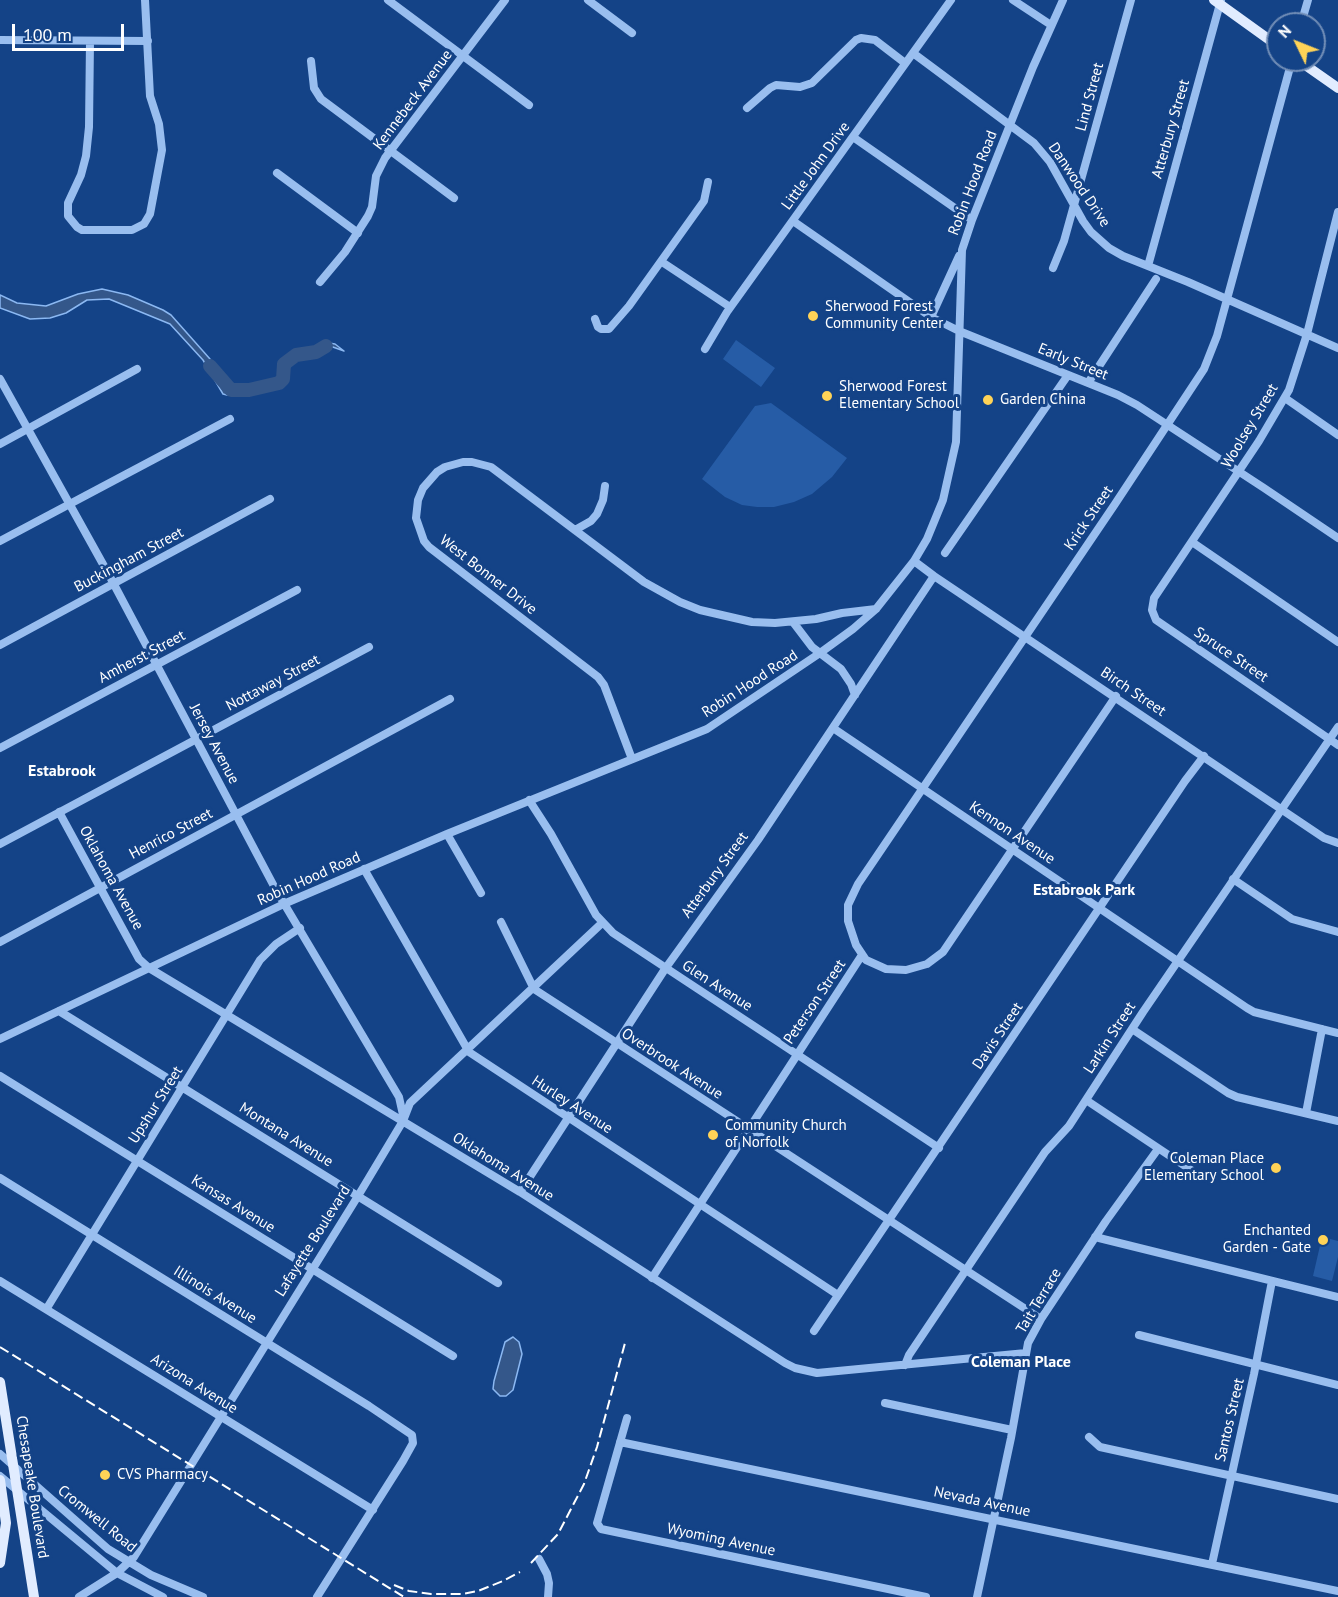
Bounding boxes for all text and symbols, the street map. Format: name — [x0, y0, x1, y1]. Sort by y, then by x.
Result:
scale bar — [15, 12, 128, 50]
north arrow — [1266, 12, 1326, 72]
text: N — [1273, 20, 1295, 42]
text: 100 m — [23, 23, 72, 46]
street label: Kennebeck Avenue — [370, 46, 456, 154]
street label: Lind Street — [1072, 61, 1108, 133]
street label: Atterbury Street — [1148, 78, 1194, 180]
street label: Little John Drive — [778, 118, 854, 214]
street label: Robin Hood Road — [945, 128, 1001, 238]
street label: Danwood Drive — [1044, 139, 1114, 231]
place label: Sherwood Forest Community Center — [825, 298, 943, 333]
marker: Sherwood Forest Community Center — [806, 309, 820, 323]
street label: Early Street — [1035, 340, 1111, 384]
place label: Sherwood Forest Elementary School — [839, 378, 959, 413]
street label: Woolsey Street — [1218, 381, 1282, 471]
marker: Sherwood Forest Elementary School — [820, 389, 834, 403]
place label: Garden China — [1000, 391, 1086, 409]
marker: Garden China — [981, 393, 995, 407]
street label: Krick Street — [1061, 482, 1117, 554]
street label: Buckingham Street — [71, 524, 187, 596]
street label: West Bonner Drive — [436, 531, 540, 619]
street label: Spruce Street — [1190, 624, 1272, 686]
street label: Amherst Street — [96, 627, 188, 687]
street label: Robin Hood Road — [699, 646, 801, 722]
street label: Nottaway Street — [223, 651, 323, 715]
street label: Birch Street — [1097, 664, 1169, 720]
street label: Jersey Avenue — [185, 701, 243, 787]
district label: Estabrook — [28, 761, 96, 781]
street label: Kennon Avenue — [966, 798, 1058, 868]
street label: Henrico Street — [126, 805, 216, 863]
street label: Oklahoma Avenue — [75, 823, 147, 933]
street label: Atterbury Street — [678, 829, 752, 921]
street label: Robin Hood Road — [255, 848, 363, 910]
district label: Estabrook Park — [1033, 880, 1135, 900]
street label: Peterson Street — [780, 956, 850, 1048]
street label: Glen Avenue — [678, 957, 756, 1015]
street label: Davis Street — [969, 999, 1027, 1073]
street label: Larkin Street — [1080, 999, 1140, 1077]
street label: Overbrook Avenue — [618, 1025, 726, 1103]
street label: Upshur Street — [125, 1063, 187, 1147]
street label: Hurley Avenue — [528, 1072, 616, 1138]
street label: Montana Avenue — [236, 1099, 336, 1171]
place label: Community Church of Norfolk — [725, 1117, 847, 1152]
marker: Community Church of Norfolk — [706, 1128, 720, 1142]
street label: Oklahoma Avenue — [449, 1129, 557, 1205]
place label: Coleman Place Elementary School — [1144, 1150, 1264, 1185]
marker: Coleman Place Elementary School — [1269, 1161, 1283, 1175]
street label: Kansas Avenue — [188, 1171, 278, 1237]
street label: Lafayette Boulevard — [272, 1182, 354, 1300]
place label: Enchanted Garden - Gate — [1223, 1222, 1311, 1257]
marker: Enchanted Garden - Gate — [1316, 1233, 1330, 1247]
street label: Illinois Avenue — [170, 1262, 260, 1328]
street label: Tait Terrace — [1012, 1265, 1066, 1337]
street label: Arizona Avenue — [147, 1350, 241, 1418]
district label: Coleman Place — [971, 1352, 1071, 1372]
street label: Santos Street — [1212, 1376, 1248, 1464]
street label: Chesapeake Boulevard — [12, 1414, 52, 1560]
place label: CVS Pharmacy — [117, 1466, 208, 1484]
marker: CVS Pharmacy — [98, 1468, 112, 1482]
street label: Cromwell Road — [54, 1482, 140, 1556]
street label: Nevada Avenue — [932, 1483, 1032, 1521]
street label: Wyoming Avenue — [665, 1520, 777, 1560]

